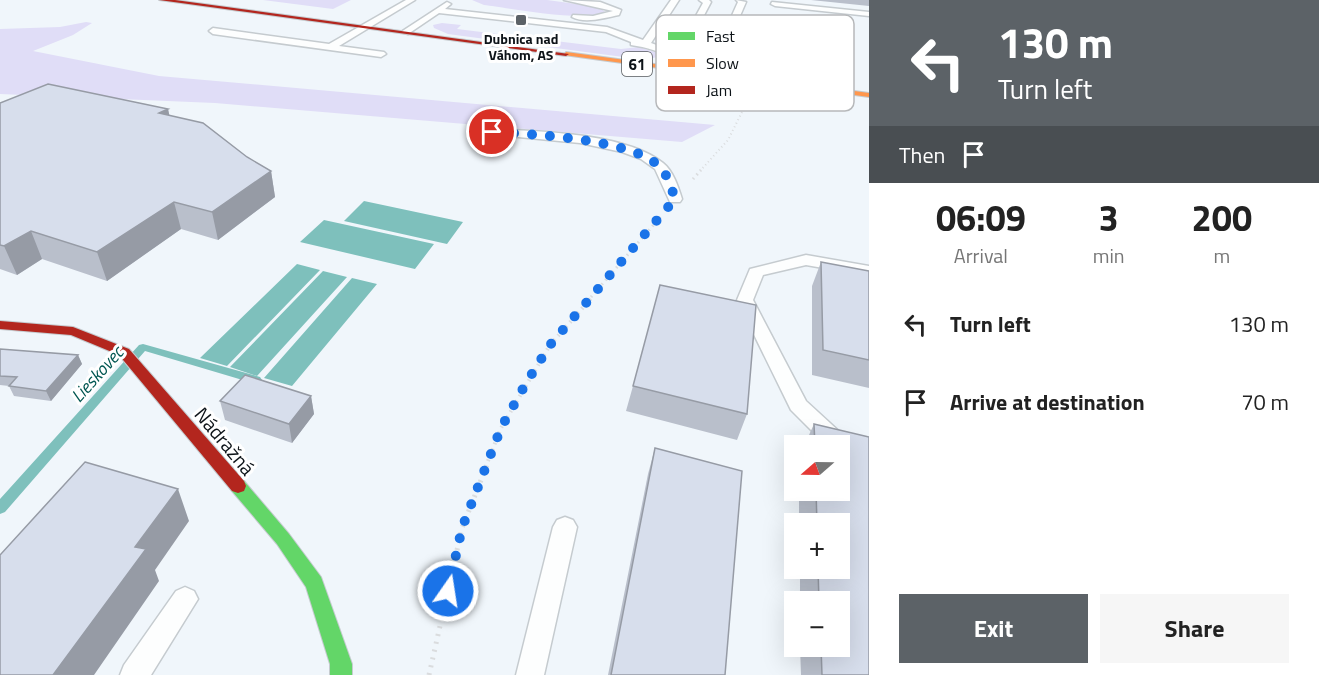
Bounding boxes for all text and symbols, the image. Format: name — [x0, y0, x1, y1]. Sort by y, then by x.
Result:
text: 130 m — [998, 10, 1113, 74]
marker: Dubnica nad Váhom, AS — [514, 13, 528, 27]
legend — [656, 15, 854, 111]
text: Fast — [706, 24, 735, 48]
icon: left — [899, 24, 977, 102]
place label: Dubnica nad Váhom, AS — [484, 28, 558, 65]
text: Slow — [706, 51, 739, 75]
road number: 61 — [622, 52, 652, 76]
text: Turn left — [998, 68, 1092, 109]
text: Jam — [706, 78, 732, 102]
pin — [466, 106, 517, 157]
icon: arrive — [475, 115, 508, 148]
text: Then — [899, 138, 945, 172]
icon: arrive — [957, 138, 990, 171]
text: 06:09 — [936, 190, 1026, 245]
text: 3 — [1099, 190, 1119, 245]
text: 200 — [1192, 190, 1252, 245]
text: Arrival — [954, 240, 1008, 271]
text: min — [1093, 240, 1125, 271]
text: m — [1213, 240, 1230, 271]
text: Turn left — [950, 307, 1031, 341]
text: 130 m — [1229, 307, 1289, 341]
icon: left — [899, 308, 932, 341]
water label: Lieskovec — [64, 339, 131, 408]
text: Arrive at destination — [950, 385, 1145, 419]
text: 70 m — [1241, 385, 1289, 419]
icon: arrive — [899, 386, 932, 419]
street label: Nádražná — [187, 400, 263, 482]
north arrow — [784, 435, 850, 501]
map controls — [784, 435, 850, 657]
button: + — [784, 513, 850, 579]
position arrow — [416, 559, 480, 623]
button: − — [784, 591, 850, 657]
button: Exit — [899, 594, 1088, 663]
button: Share — [1100, 594, 1289, 663]

